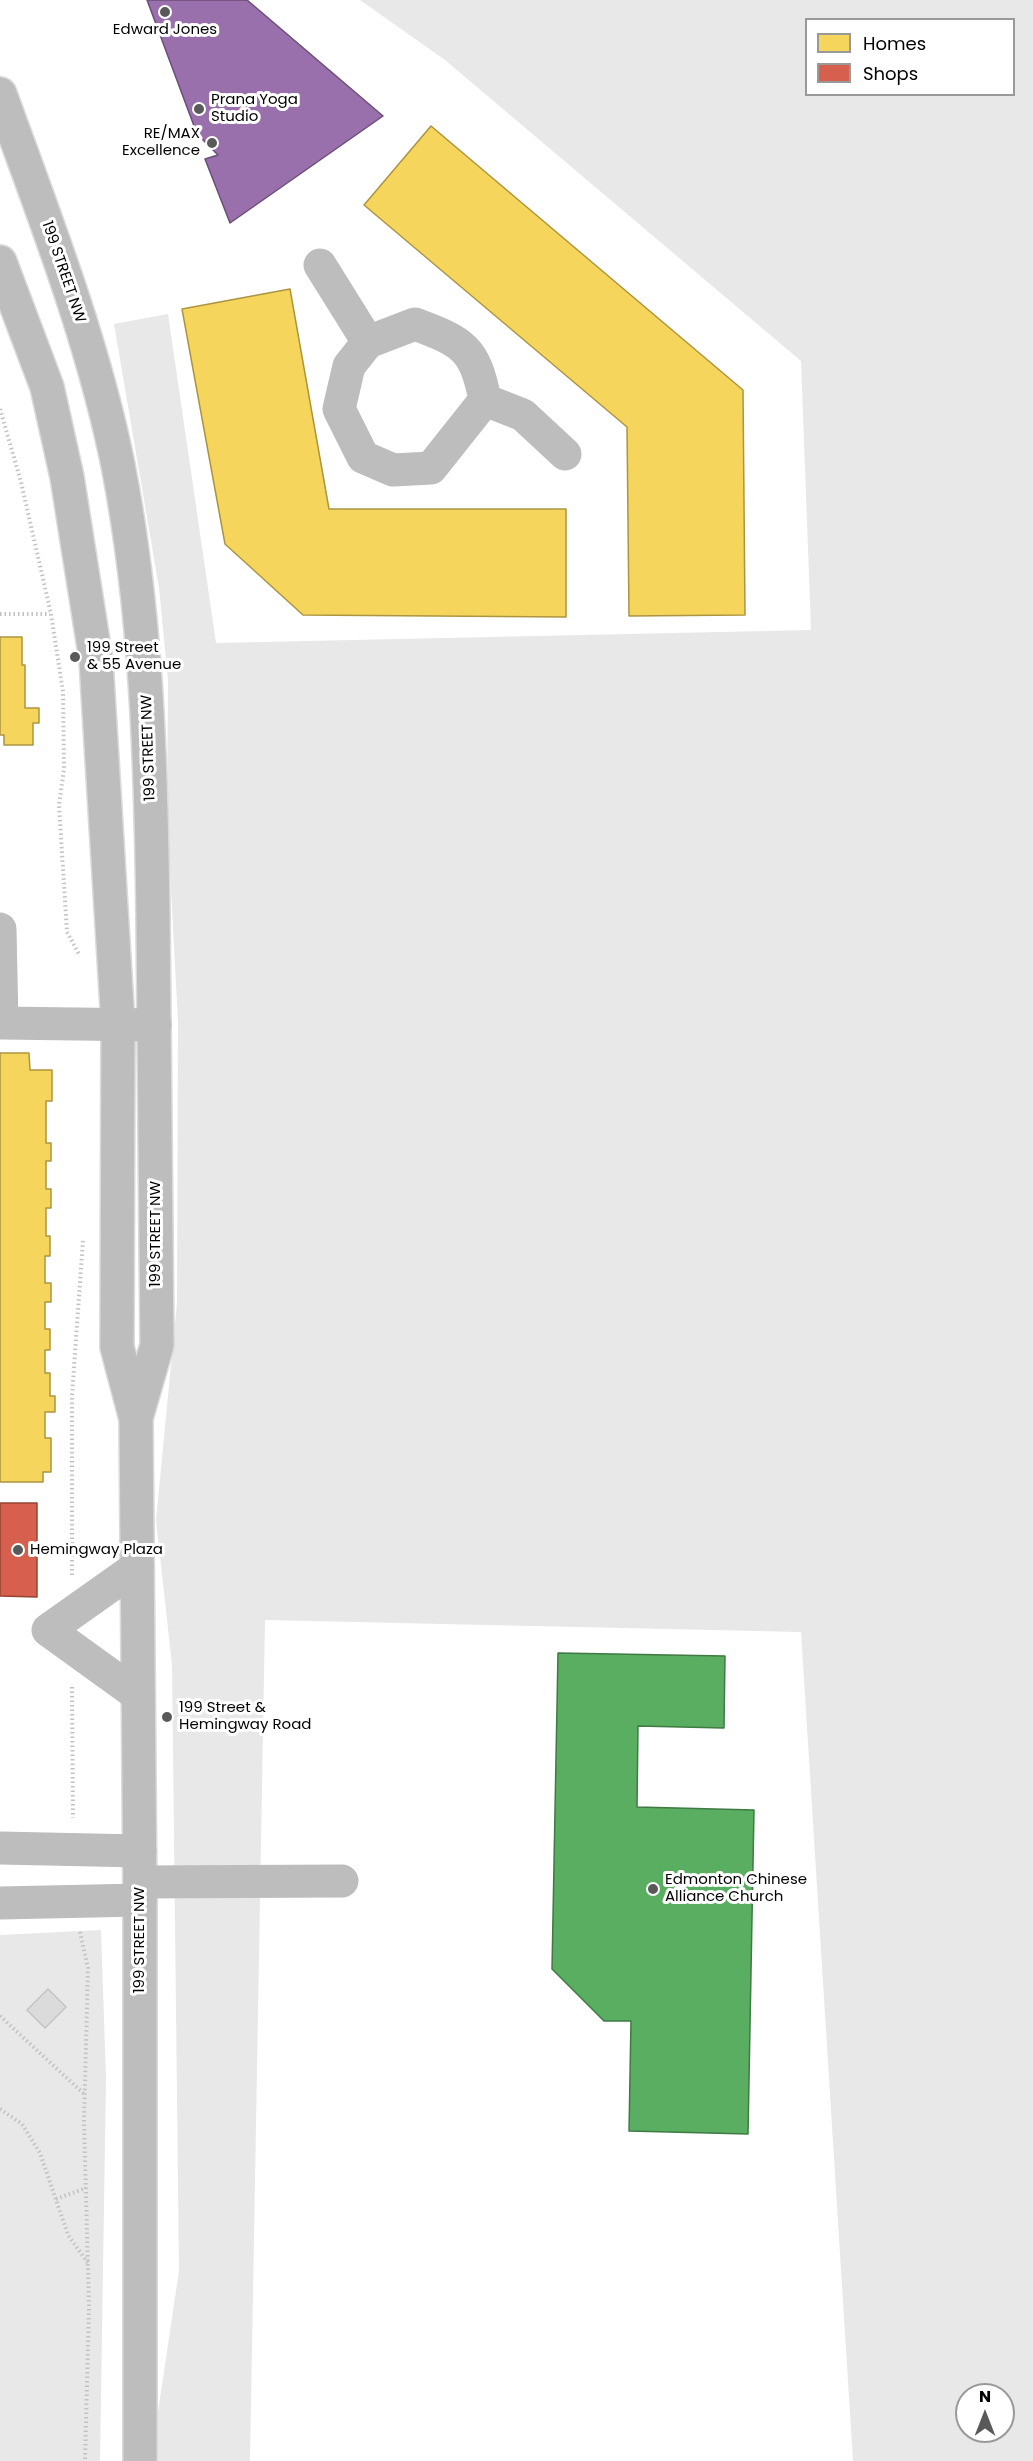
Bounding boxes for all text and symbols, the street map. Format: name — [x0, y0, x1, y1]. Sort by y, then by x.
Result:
marker: Edward Jones — [158, 5, 172, 19]
legend — [805, 18, 1015, 96]
place label: Edward Jones — [113, 21, 217, 39]
text: Homes — [863, 31, 926, 56]
text: Shops — [863, 61, 918, 86]
place label: Prana Yoga Studio — [211, 91, 298, 126]
marker: Prana Yoga Studio — [192, 102, 206, 116]
place label: RE/MAX Excellence — [122, 125, 200, 160]
marker: RE/MAX Excellence — [205, 136, 219, 150]
street label: 199 STREET NW — [37, 219, 89, 325]
place label: 199 Street & 55 Avenue — [87, 639, 181, 674]
marker: 199 Street & 55 Avenue — [68, 650, 82, 664]
street label: 199 STREET NW — [138, 694, 160, 802]
street label: 199 STREET NW — [147, 1181, 165, 1287]
place label: Hemingway Plaza — [30, 1541, 163, 1559]
marker: Hemingway Plaza — [11, 1543, 25, 1557]
place label: 199 Street & Hemingway Road — [179, 1699, 311, 1734]
marker: 199 Street & Hemingway Road — [160, 1710, 174, 1724]
place label: Edmonton Chinese Alliance Church — [665, 1871, 807, 1906]
marker: Edmonton Chinese Alliance Church — [646, 1882, 660, 1896]
street label: 199 STREET NW — [131, 1887, 149, 1993]
north arrow — [955, 2383, 1015, 2443]
text: N — [979, 2385, 991, 2408]

